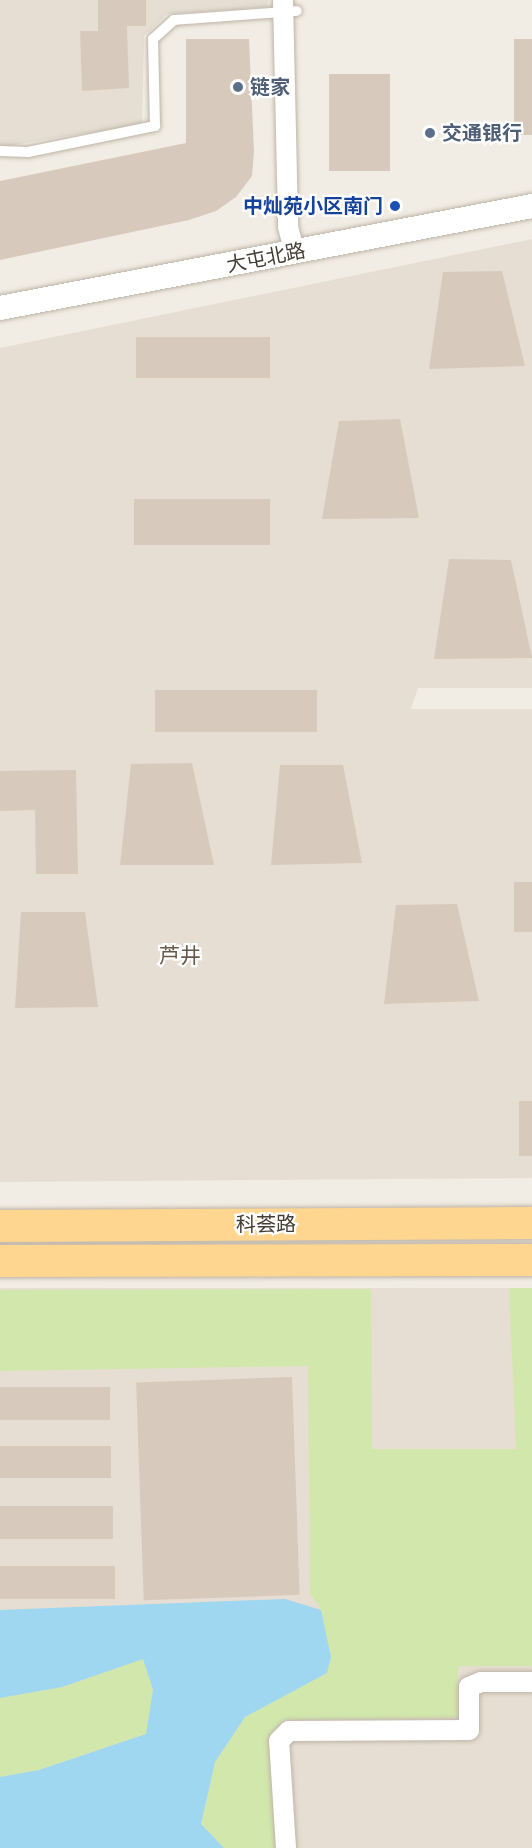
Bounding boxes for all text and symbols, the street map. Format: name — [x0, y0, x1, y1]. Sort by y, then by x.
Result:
place label: 链家 — [250, 75, 290, 99]
marker: 链家 — [231, 80, 245, 94]
place label: 交通银行 — [442, 121, 522, 145]
marker: 交通银行 — [423, 126, 437, 140]
place label: 中灿苑小区南门 — [243, 194, 383, 218]
marker: 中灿苑小区南门 — [388, 199, 402, 213]
street label: 大屯北路 — [224, 239, 308, 277]
district label: 芦井 — [159, 943, 201, 969]
street label: 科荟路 — [236, 1212, 296, 1236]

